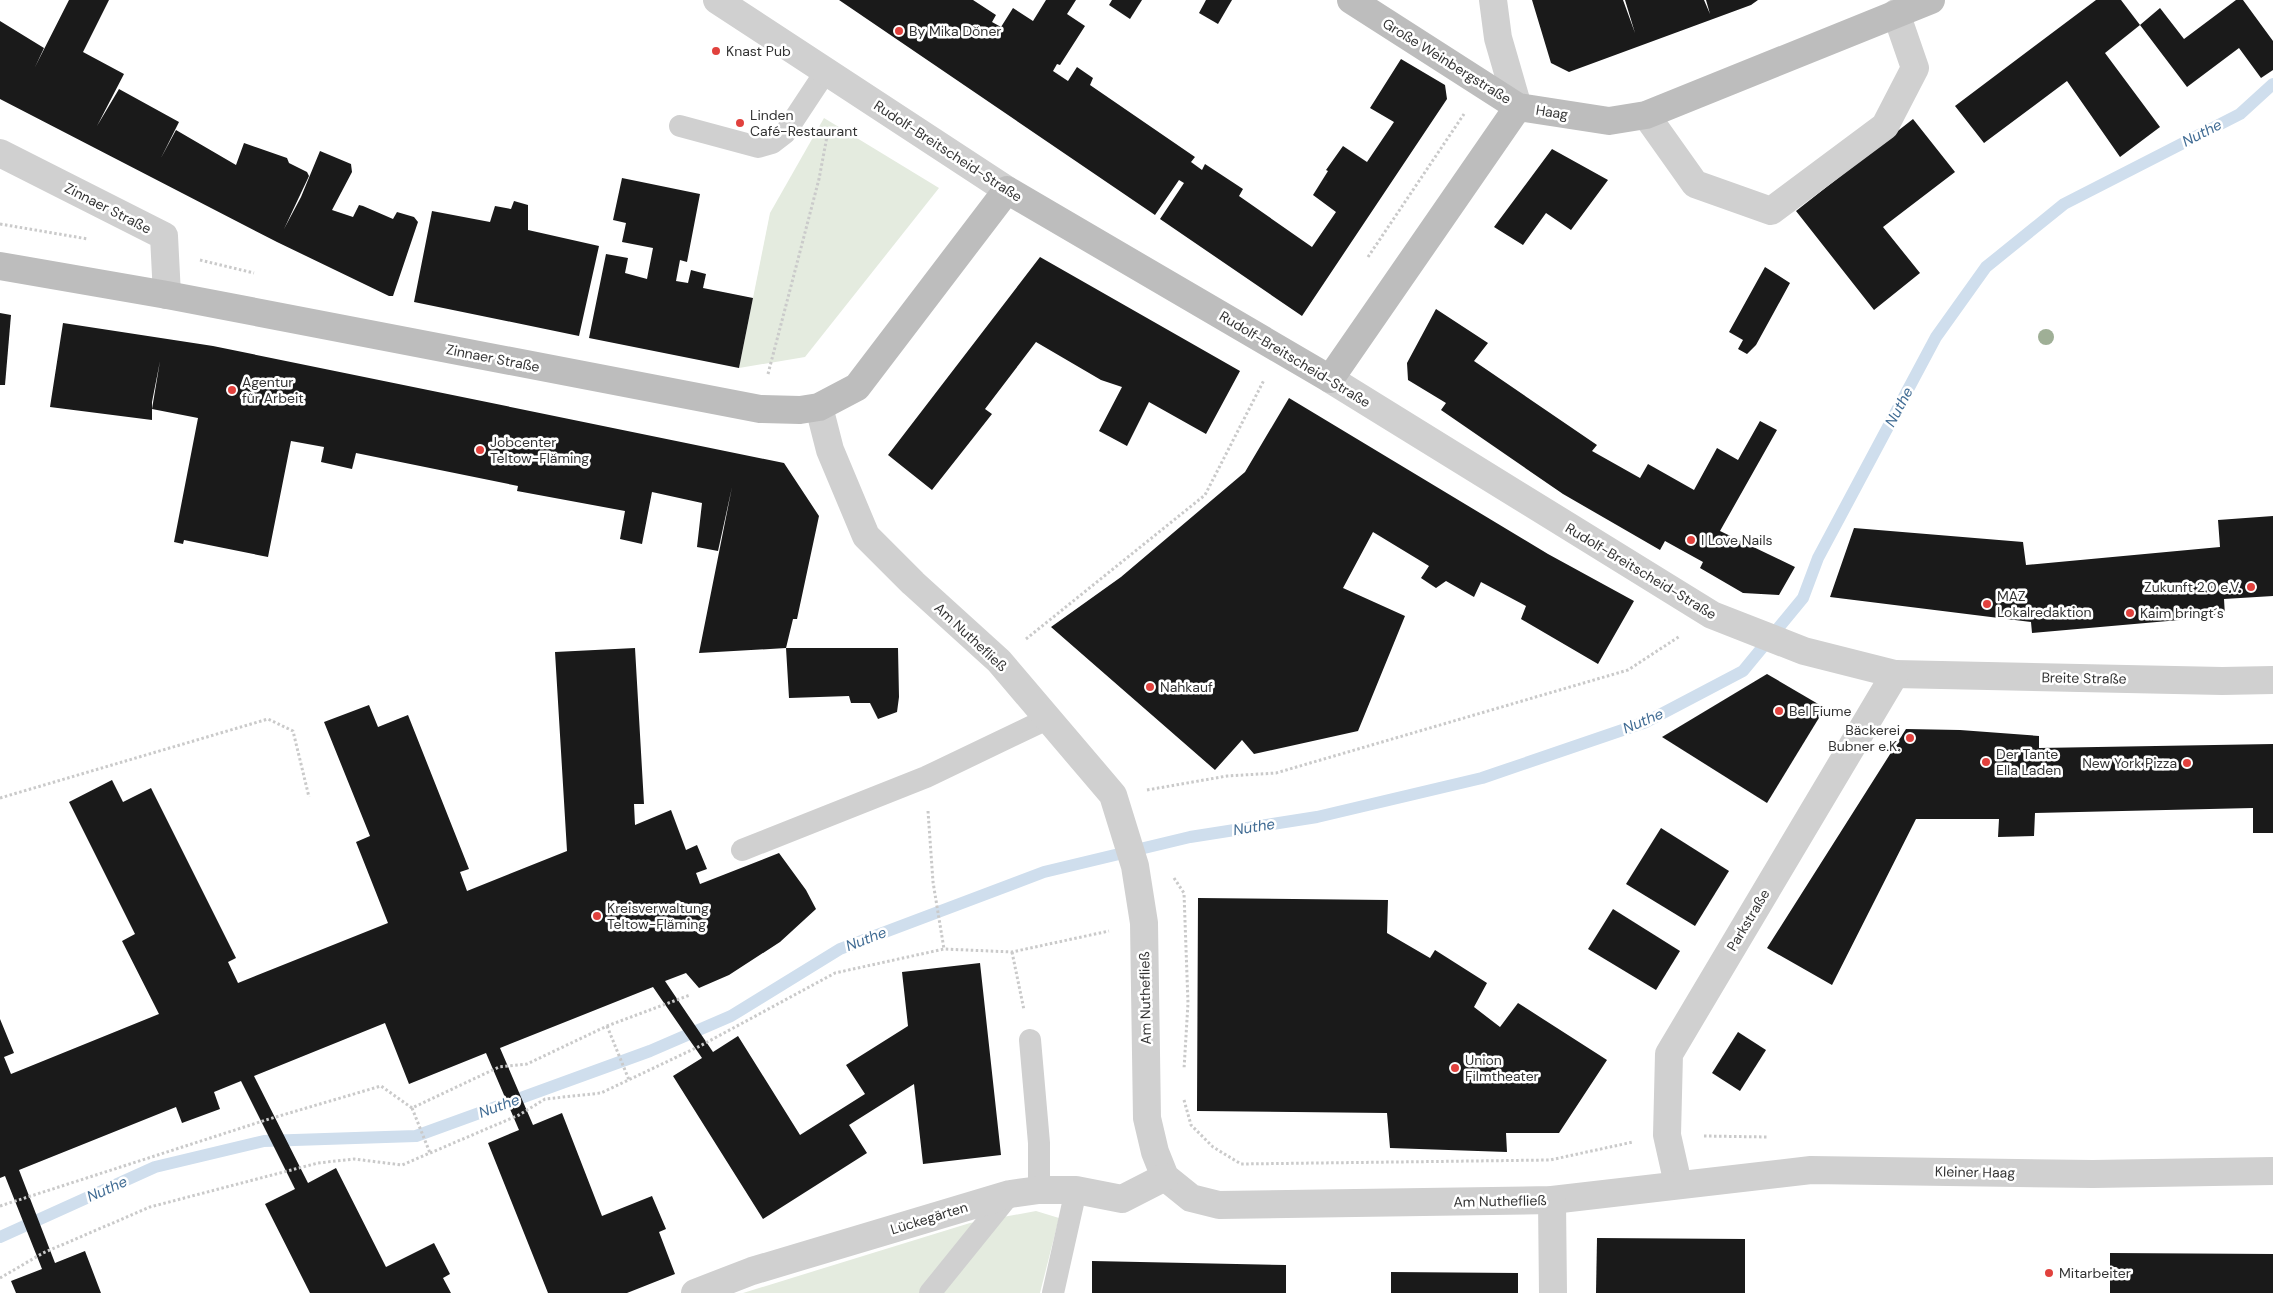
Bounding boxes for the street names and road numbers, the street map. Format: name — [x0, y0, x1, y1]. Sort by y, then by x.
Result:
street label: Große Weinbergstraße — [1379, 14, 1515, 108]
street label: Rudolf-Breitscheid-Straße — [870, 96, 1026, 206]
street label: Haag — [1535, 101, 1570, 123]
street label: Zinnaer Straße — [62, 178, 154, 238]
street label: Rudolf-Breitscheid-Straße — [1216, 307, 1374, 411]
street label: Zinnaer Straße — [445, 340, 541, 376]
street label: Rudolf-Breitscheid-Straße — [1562, 519, 1720, 623]
street label: Am Nuthefließ — [931, 599, 1011, 675]
street label: Breite Straße — [2041, 668, 2127, 688]
street label: Parkstraße — [1722, 886, 1774, 954]
street label: Am Nuthefließ — [1135, 951, 1155, 1045]
street label: Kleiner Haag — [1935, 1162, 2015, 1182]
street label: Am Nuthefließ — [1453, 1191, 1547, 1211]
street label: Lückegärten — [888, 1198, 970, 1238]

